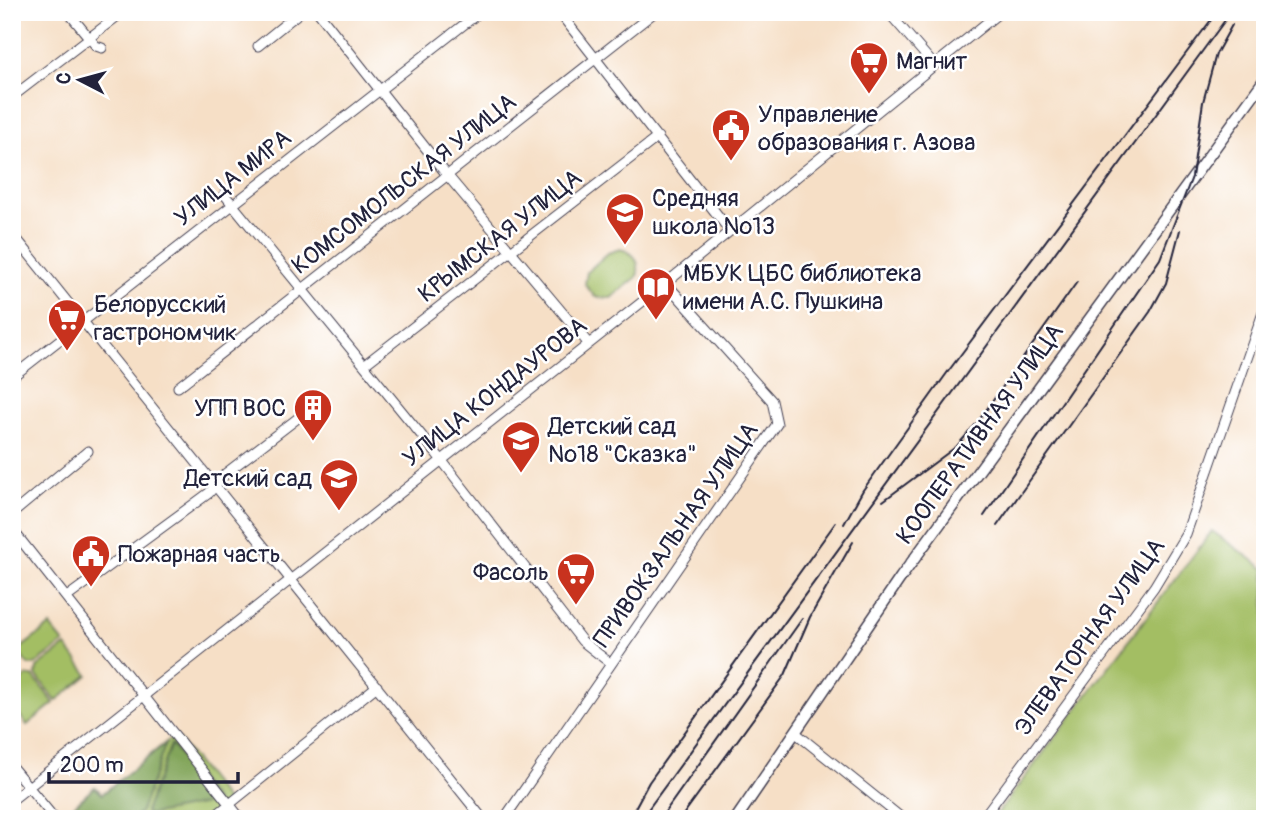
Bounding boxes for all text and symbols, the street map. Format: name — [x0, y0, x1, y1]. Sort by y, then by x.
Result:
supermarket icon: Магнит — [848, 40, 890, 95]
north arrow — [46, 46, 116, 116]
place label: Магнит — [896, 47, 967, 76]
text: С — [52, 71, 77, 85]
street label: КОМСОМОЛЬСКАЯ УЛИЦА — [286, 87, 522, 281]
place label: Управление образования г. Азова — [758, 100, 975, 157]
public building icon: Управление образования г. Азова — [710, 107, 752, 162]
street label: УЛИЦА МИРА — [169, 123, 297, 233]
street label: КРЫМСКАЯ УЛИЦА — [413, 163, 587, 309]
place label: Средняя школа №13 — [652, 184, 775, 241]
school or university icon: Средняя школа №13 — [604, 191, 646, 246]
place label: МБУК ЦБС библиотека имени А.С. Пушкина — [683, 259, 921, 316]
library icon: МБУК ЦБС библиотека имени А.С. Пушкина — [635, 266, 677, 321]
place label: Белорусский гастрономчик — [94, 290, 237, 347]
supermarket icon: Белорусский гастрономчик — [46, 297, 88, 352]
street label: УЛИЦА КОНДАУРОВА — [397, 311, 593, 473]
street label: КООПЕРАТИВНАЯ УЛИЦА — [890, 318, 1070, 550]
building icon: УПП ВОС — [292, 387, 334, 442]
place label: УПП ВОС — [194, 394, 286, 423]
place label: Детский сад №18 "Сказка" — [547, 412, 697, 469]
street label: ПРИВОКЗАЛЬНАЯ УЛИЦА — [587, 417, 765, 653]
school or university icon: Детский сад №18 "Сказка" — [500, 419, 542, 474]
school or university icon: Детский сад — [318, 457, 360, 512]
place label: Детский сад — [183, 464, 313, 493]
public building icon: Пожарная часть — [70, 533, 112, 588]
street label: ЭЛЕВАТОРНАЯ УЛИЦА — [1009, 533, 1171, 741]
place label: Пожарная часть — [118, 540, 281, 569]
supermarket icon: Фасоль — [555, 551, 597, 606]
place label: Фасоль — [473, 558, 549, 587]
scale bar — [49, 740, 238, 784]
text: 200 m — [60, 752, 124, 779]

